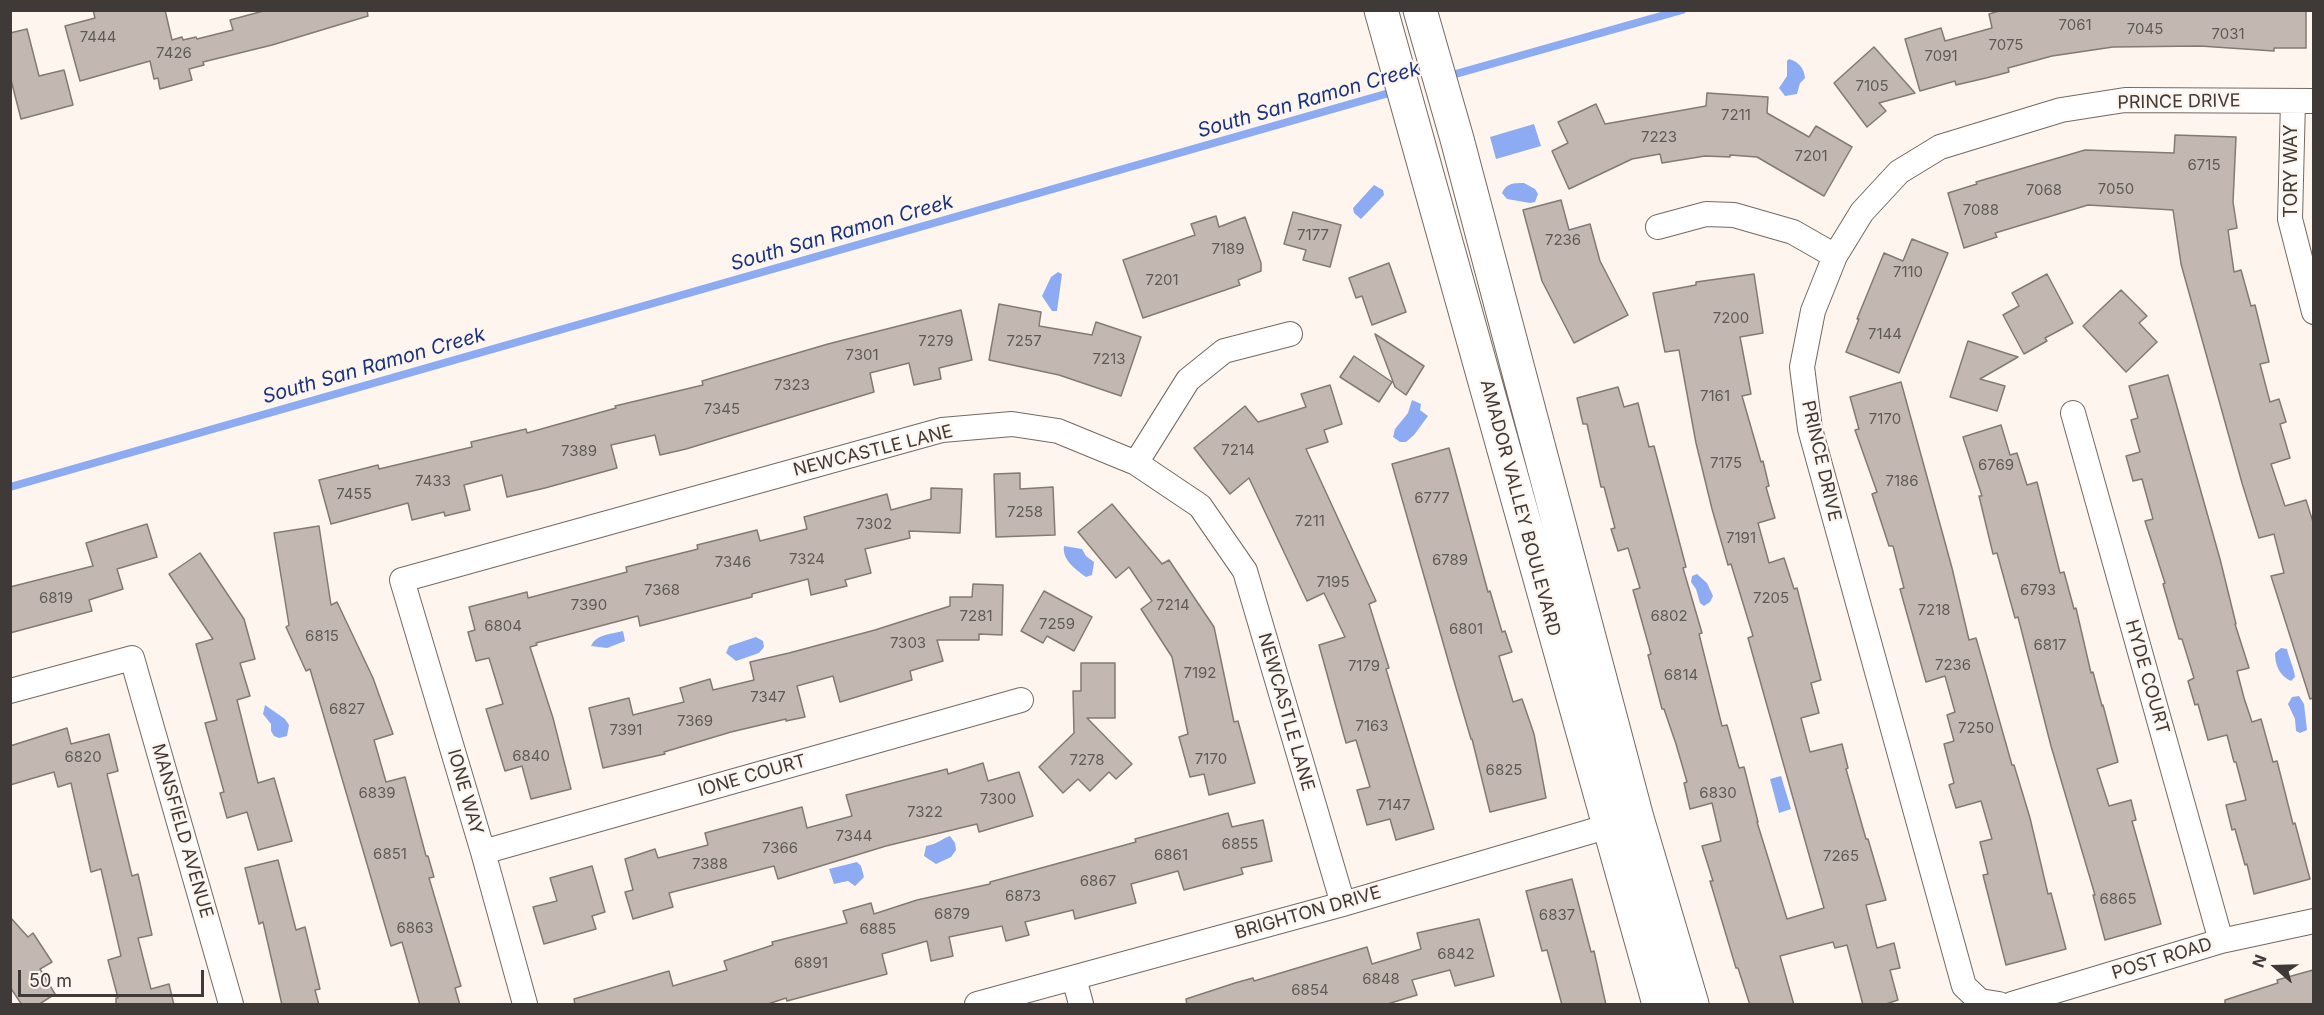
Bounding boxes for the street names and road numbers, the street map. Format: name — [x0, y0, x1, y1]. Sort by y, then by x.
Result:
street label: PRINCE DRIVE — [2117, 90, 2241, 114]
street label: TORY WAY — [2281, 124, 2303, 218]
street label: AMADOR VALLEY BOULEVARD — [1475, 377, 1565, 639]
street label: PRINCE DRIVE — [1797, 399, 1845, 523]
street label: NEWCASTLE LANE — [791, 421, 955, 481]
street label: HYDE COURT — [2120, 617, 2174, 737]
street label: NEWCASTLE LANE — [1253, 630, 1319, 794]
street label: MANSFIELD AVENUE — [147, 741, 217, 921]
street label: IONE WAY — [442, 747, 488, 837]
street label: IONE COURT — [695, 750, 809, 802]
street label: BRIGHTON DRIVE — [1232, 882, 1384, 944]
street label: POST ROAD — [2109, 934, 2215, 984]

